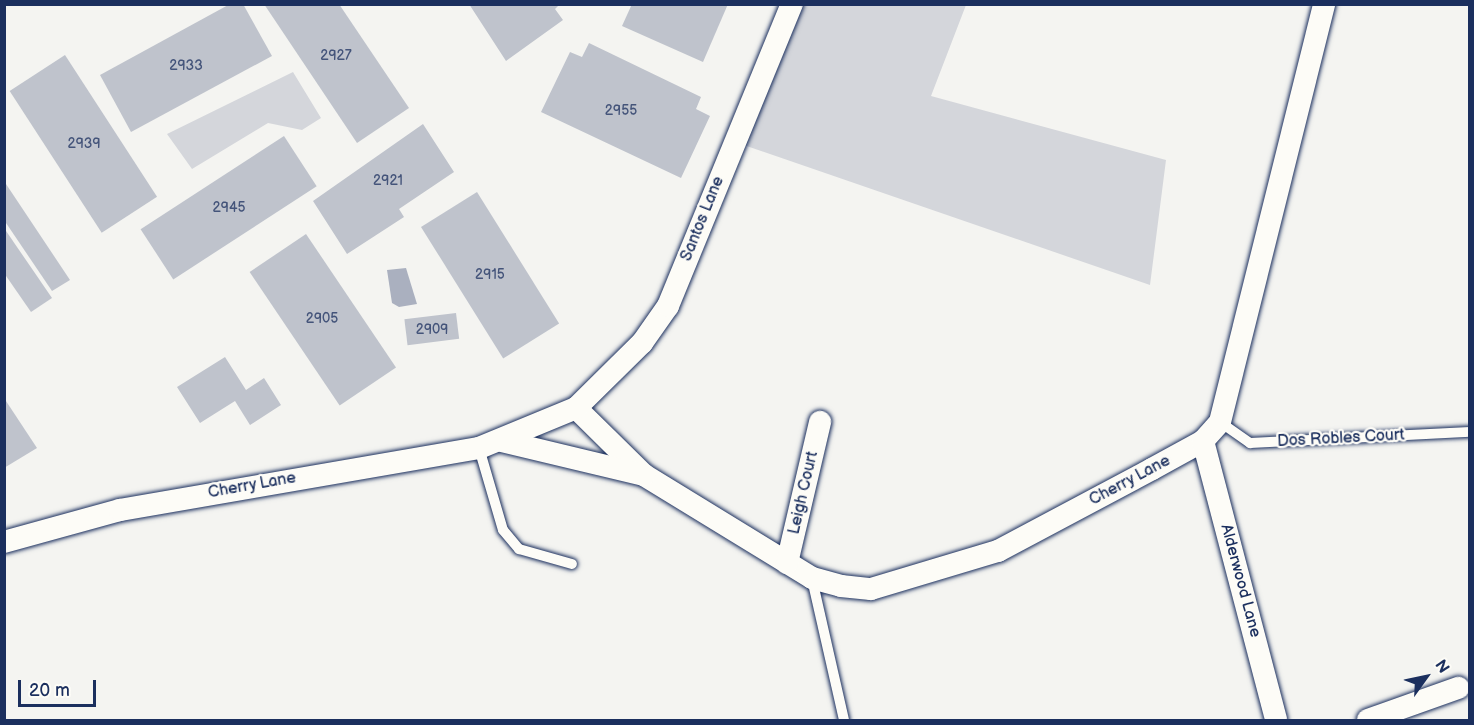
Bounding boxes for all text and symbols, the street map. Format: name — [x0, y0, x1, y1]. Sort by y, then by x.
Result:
house number: 2927 — [320, 48, 352, 64]
house number: 2933 — [169, 58, 203, 74]
house number: 2955 — [605, 103, 637, 119]
house number: 2939 — [67, 136, 101, 152]
house number: 2921 — [373, 173, 403, 189]
street label: Santos Lane — [677, 174, 729, 264]
house number: 2945 — [213, 200, 245, 216]
house number: 2915 — [475, 267, 505, 283]
house number: 2905 — [306, 311, 338, 327]
house number: 2909 — [416, 322, 448, 338]
street label: Dos Robles Court — [1277, 426, 1405, 452]
street label: Leigh Court — [785, 450, 823, 536]
street label: Cherry Lane — [1086, 451, 1174, 511]
street label: Cherry Lane — [206, 469, 298, 503]
street label: Alderwood Lane — [1216, 522, 1264, 640]
north arrow — [1396, 647, 1456, 707]
text: N — [1430, 657, 1453, 677]
scale bar — [21, 668, 99, 706]
text: 20 m — [29, 680, 70, 701]

